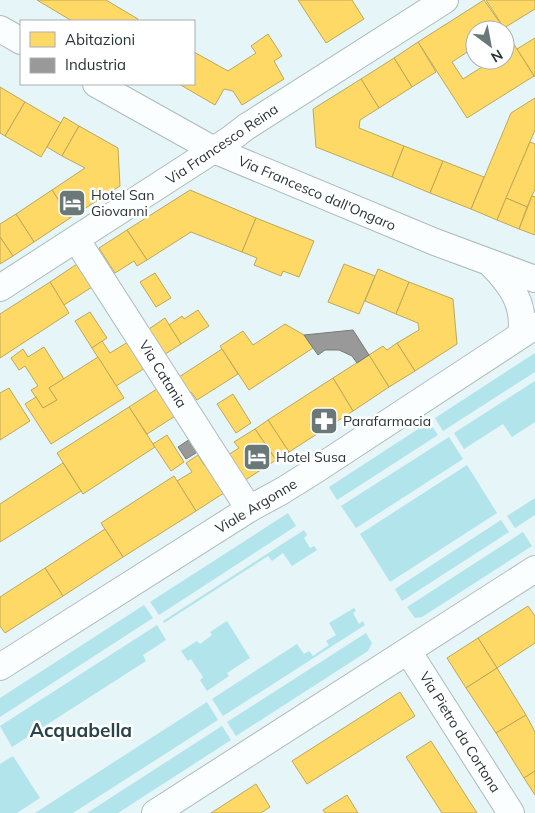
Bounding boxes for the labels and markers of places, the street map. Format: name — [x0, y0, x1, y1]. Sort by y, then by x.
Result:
place label: Hotel San Giovanni — [91, 186, 154, 220]
hotel icon: Hotel San Giovanni — [57, 188, 87, 218]
pharmacy icon: Parafarmacia — [309, 406, 339, 436]
place label: Parafarmacia — [343, 412, 431, 430]
hotel icon: Hotel Susa — [242, 442, 272, 472]
place label: Hotel Susa — [276, 448, 346, 466]

